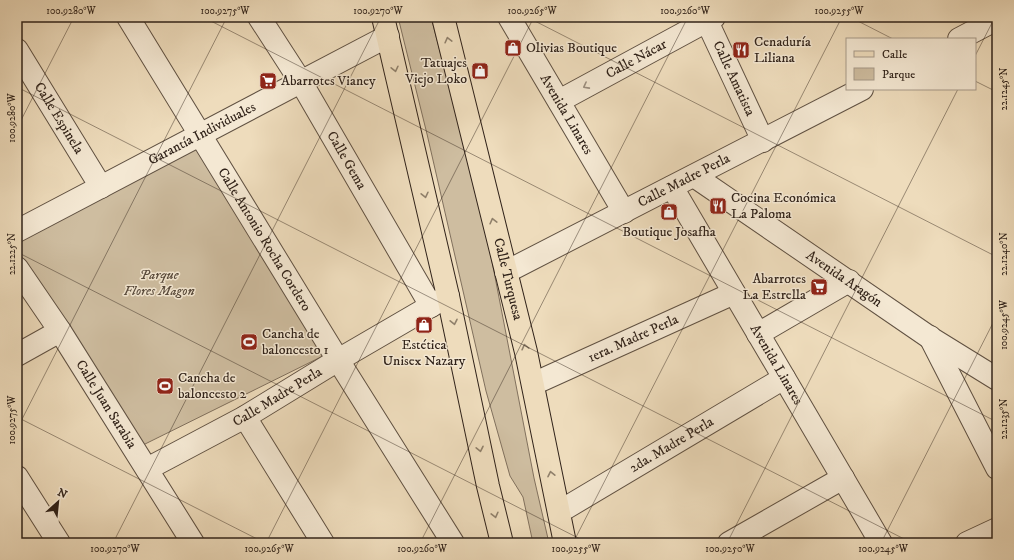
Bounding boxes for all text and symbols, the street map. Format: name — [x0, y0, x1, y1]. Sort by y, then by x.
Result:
text: 100.9280°W — [46, 5, 97, 17]
text: 100.9275°W — [201, 5, 250, 17]
text: 100.9270°W — [353, 5, 404, 17]
text: 100.9265°W — [507, 5, 557, 17]
text: 100.9260°W — [660, 5, 711, 17]
text: 100.9255°W — [815, 5, 864, 17]
place label: Cenaduría Liliana — [754, 33, 811, 67]
street label: Calle Nácar — [603, 35, 671, 83]
one-way arrow — [445, 37, 453, 43]
shop icon: Olivias Boutique — [503, 38, 523, 58]
street label: Calle Amatista — [708, 38, 759, 119]
legend — [846, 38, 976, 90]
place label: Olivias Boutique — [526, 39, 617, 57]
restaurant icon: Cenaduría Liliana — [731, 40, 751, 60]
text: Calle — [882, 47, 907, 62]
place label: Tatuajes Viejo Loko — [404, 54, 467, 88]
shop icon: Tatuajes Viejo Loko — [470, 61, 490, 81]
one-way arrow — [390, 65, 399, 72]
text: Parque — [882, 67, 915, 82]
text: 22.1245°N — [998, 68, 1010, 111]
supermarket icon: Abarrotes Vianey — [258, 71, 278, 91]
street label: Avenida Linares — [536, 71, 597, 158]
place label: Abarrotes Vianey — [281, 72, 376, 90]
street label: Calle Espinela — [30, 79, 88, 157]
one-way arrow — [583, 82, 590, 89]
text: 100.9280°W — [6, 92, 18, 143]
street label: Garantía Individuales — [145, 98, 259, 169]
street label: Calle Gema — [322, 128, 370, 193]
street label: Calle Madre Perla — [635, 149, 733, 212]
street label: Calle Antonio Rocha Cordero — [213, 164, 315, 315]
place label: Cocina Económica La Paloma — [731, 189, 836, 223]
one-way arrow — [420, 192, 428, 198]
restaurant icon: Cocina Económica La Paloma — [708, 196, 728, 216]
shop icon: Boutique Josafha — [659, 202, 679, 222]
one-way arrow — [490, 217, 498, 224]
place label: Boutique Josafha — [622, 223, 716, 241]
text: 22.1240°N — [998, 232, 1010, 276]
text: 22.1225°N — [6, 233, 18, 275]
street label: Calle Turquesa — [489, 236, 527, 322]
street label: Avenida Aragón — [803, 246, 886, 312]
park label: Parque Flores Magon — [123, 266, 195, 300]
place label: Abarrotes La Estrella — [743, 270, 806, 304]
supermarket icon: Abarrotes La Estrella — [809, 277, 829, 297]
text: 100.9245°W — [998, 299, 1010, 350]
street label: 1era. Madre Perla — [585, 310, 681, 367]
shop icon: Estética Unisex Nazary — [414, 315, 434, 335]
one-way arrow — [449, 319, 457, 325]
street label: Avenida Linares — [746, 321, 807, 408]
place label: Cancha de baloncesto 1 — [262, 325, 329, 359]
sports icon: Cancha de baloncesto 1 — [239, 332, 259, 352]
place label: Estética Unisex Nazary — [383, 336, 466, 370]
one-way arrow — [521, 344, 529, 350]
street label: Calle Juan Sarabia — [72, 357, 141, 452]
street label: Calle Madre Perla — [230, 363, 325, 431]
place label: Cancha de baloncesto 2 — [178, 369, 247, 403]
sports icon: Cancha de baloncesto 2 — [155, 376, 175, 396]
text: 100.9275°W — [6, 395, 18, 444]
text: 22.1235°N — [998, 398, 1010, 440]
street label: 2da. Madre Perla — [626, 413, 717, 477]
one-way arrow — [476, 446, 484, 452]
one-way arrow — [548, 471, 556, 477]
north arrow — [38, 482, 78, 522]
text: N — [55, 486, 69, 502]
one-way arrow — [491, 512, 499, 518]
text: 100.9270°W — [90, 543, 141, 555]
text: 100.9265°W — [244, 543, 294, 555]
text: 100.9260°W — [397, 543, 448, 555]
text: 100.9255°W — [552, 543, 601, 555]
text: 100.9250°W — [705, 543, 756, 555]
text: 100.9245°W — [858, 543, 909, 555]

